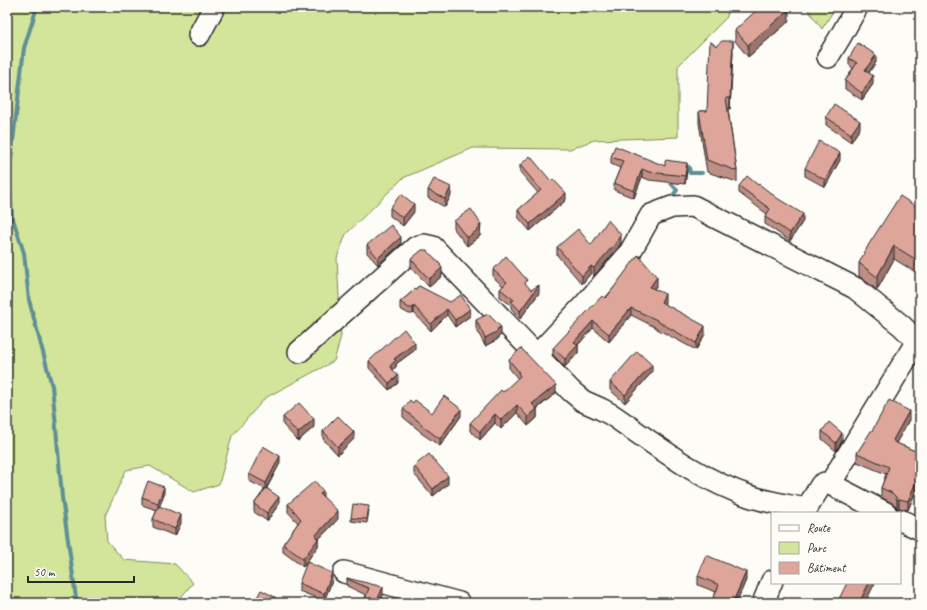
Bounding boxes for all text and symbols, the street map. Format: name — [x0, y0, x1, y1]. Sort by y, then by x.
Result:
legend — [771, 512, 901, 584]
text: Route — [807, 520, 831, 536]
text: Parc — [807, 540, 827, 556]
scale bar — [28, 558, 134, 584]
text: Bâtiment — [807, 560, 846, 576]
text: 50 m — [34, 564, 56, 580]

